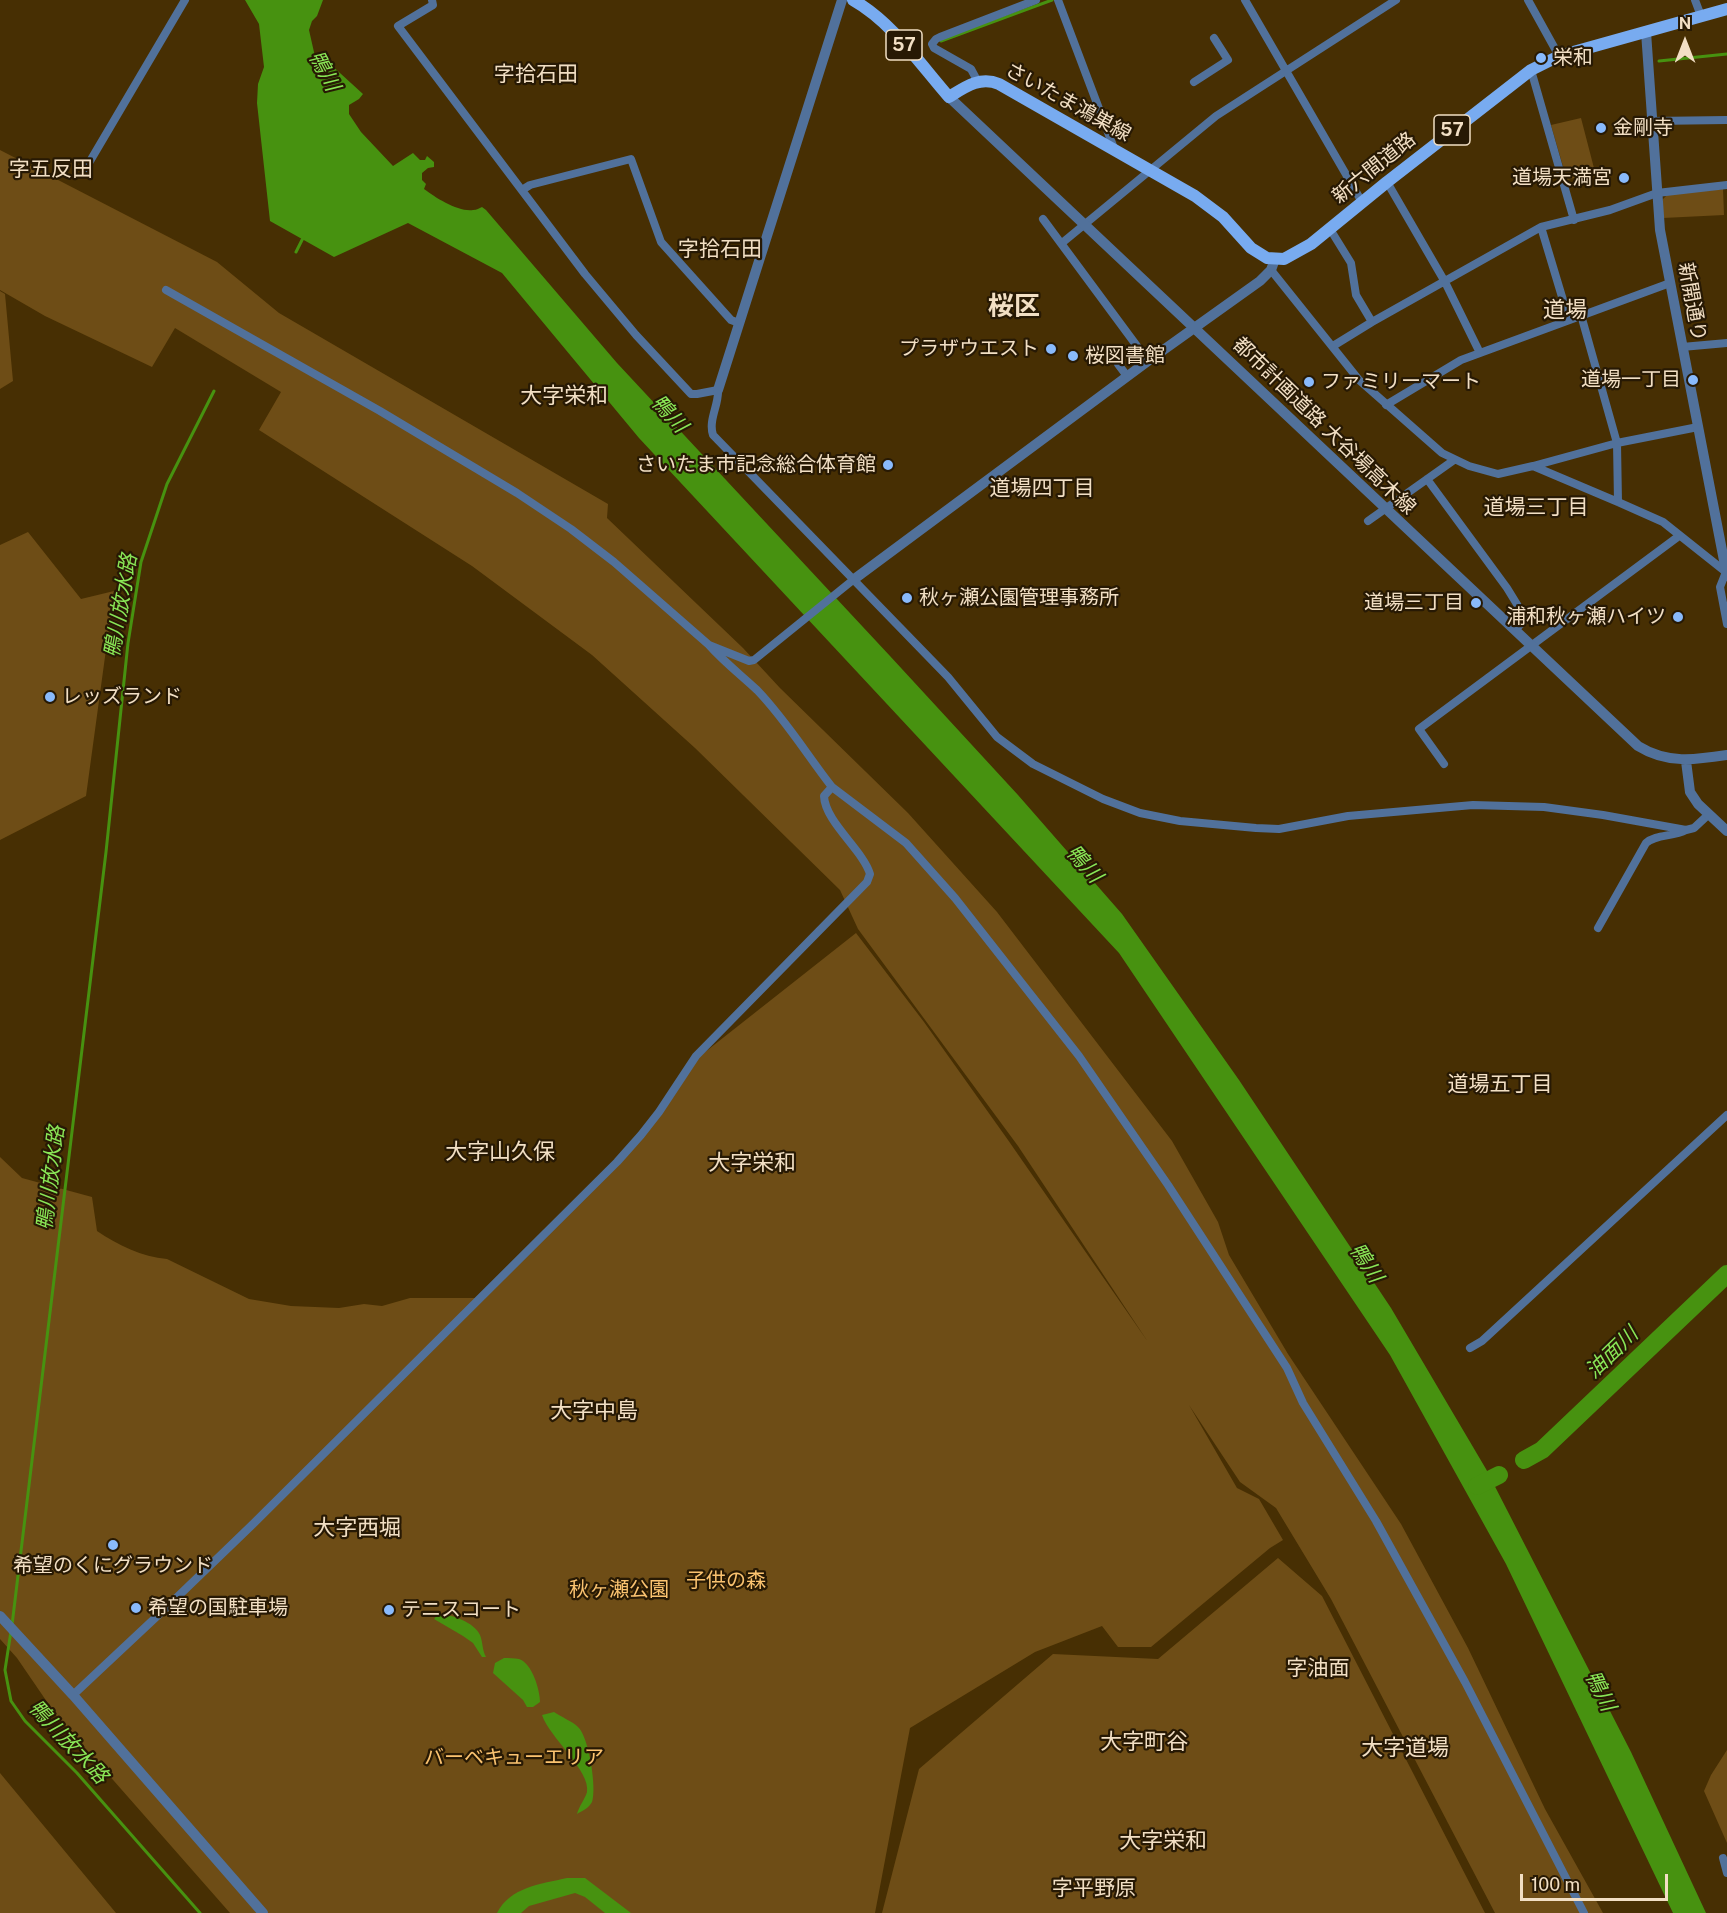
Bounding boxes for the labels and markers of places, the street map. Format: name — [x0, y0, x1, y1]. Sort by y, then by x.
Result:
place label: 栄和 — [1553, 46, 1593, 70]
marker: 栄和 — [1534, 51, 1548, 65]
place label: 金剛寺 — [1613, 116, 1673, 140]
marker: 金剛寺 — [1594, 121, 1608, 135]
place label: 道場天満宮 — [1512, 166, 1612, 190]
marker: 道場天満宮 — [1617, 171, 1631, 185]
place label: プラザウエスト — [899, 337, 1039, 361]
marker: プラザウエスト — [1044, 342, 1058, 356]
place label: 桜図書館 — [1085, 344, 1165, 368]
marker: 桜図書館 — [1066, 349, 1080, 363]
place label: 道場一丁目 — [1581, 368, 1681, 392]
place label: ファミリーマート — [1321, 370, 1481, 394]
marker: 道場一丁目 — [1686, 373, 1700, 387]
marker: ファミリーマート — [1302, 375, 1316, 389]
place label: さいたま市記念総合体育館 — [636, 453, 876, 477]
marker: さいたま市記念総合体育館 — [881, 458, 895, 472]
place label: 秋ヶ瀬公園管理事務所 — [919, 586, 1119, 610]
marker: 秋ヶ瀬公園管理事務所 — [900, 591, 914, 605]
place label: 道場三丁目 — [1364, 591, 1464, 615]
marker: 道場三丁目 — [1469, 596, 1483, 610]
place label: 浦和秋ヶ瀬ハイツ — [1506, 605, 1666, 629]
marker: 浦和秋ヶ瀬ハイツ — [1671, 610, 1685, 624]
place label: レッズランド — [62, 685, 182, 709]
marker: レッズランド — [43, 690, 57, 704]
marker: 希望のくにグラウンド — [106, 1538, 120, 1552]
place label: 希望のくにグラウンド — [13, 1554, 213, 1578]
place label: 希望の国駐車場 — [148, 1596, 288, 1620]
place label: テニスコート — [401, 1598, 521, 1622]
marker: 希望の国駐車場 — [129, 1601, 143, 1615]
marker: テニスコート — [382, 1603, 396, 1617]

